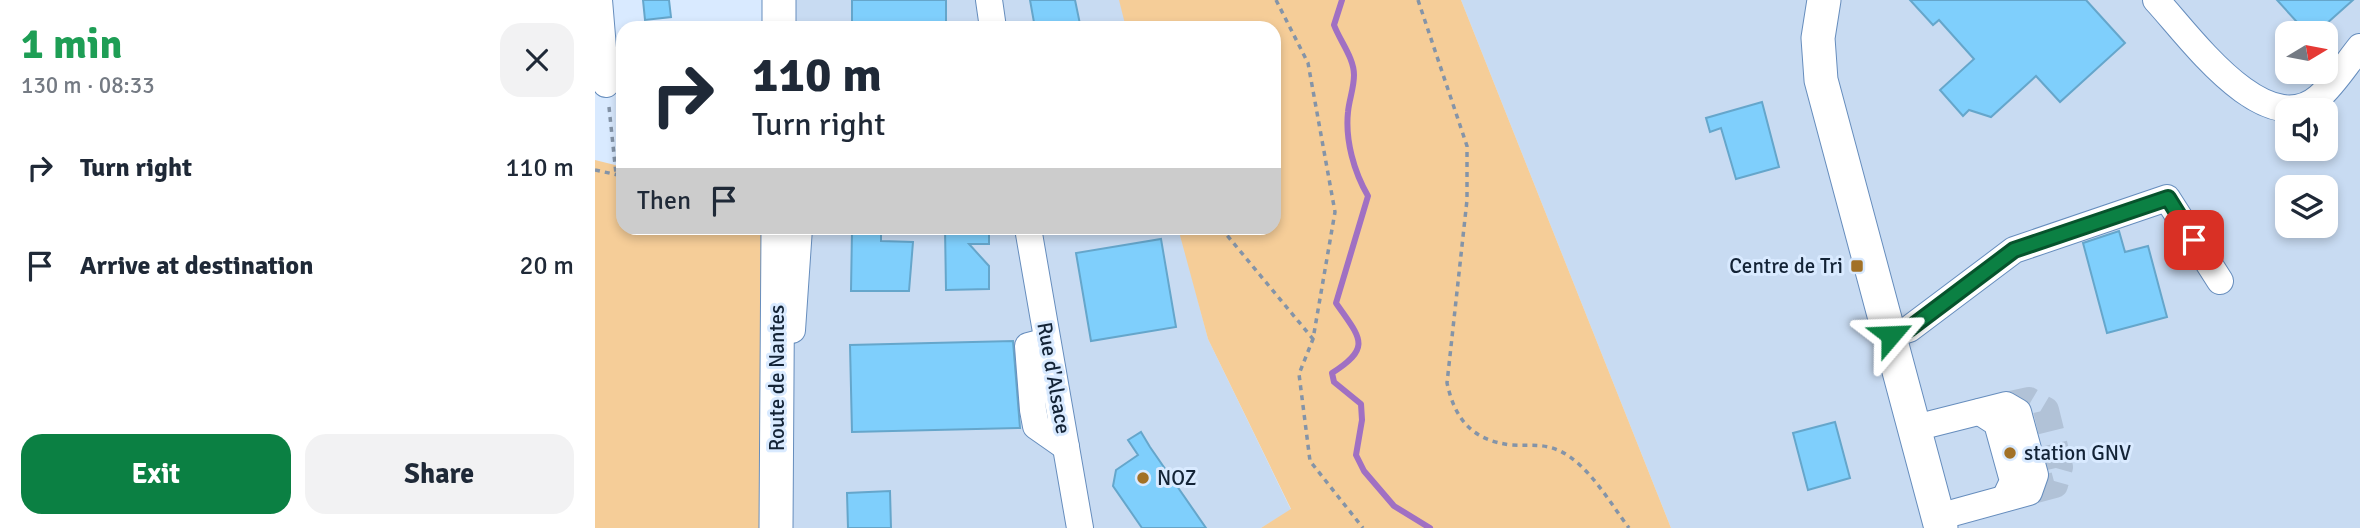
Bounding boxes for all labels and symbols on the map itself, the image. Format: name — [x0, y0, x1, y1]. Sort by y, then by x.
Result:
north arrow — [2275, 21, 2338, 84]
pin — [2164, 210, 2224, 270]
place label: Centre de Tri — [1729, 253, 1843, 279]
marker: Centre de Tri — [1849, 258, 1865, 274]
position arrow — [1854, 298, 1928, 372]
street label: Route de Nantes — [764, 305, 790, 451]
street label: Rue d'Alsace — [1031, 320, 1077, 436]
place label: station GNV — [2024, 440, 2131, 466]
marker: station GNV — [2002, 445, 2018, 461]
place label: NOZ — [1157, 465, 1196, 491]
marker: NOZ — [1135, 470, 1151, 486]

